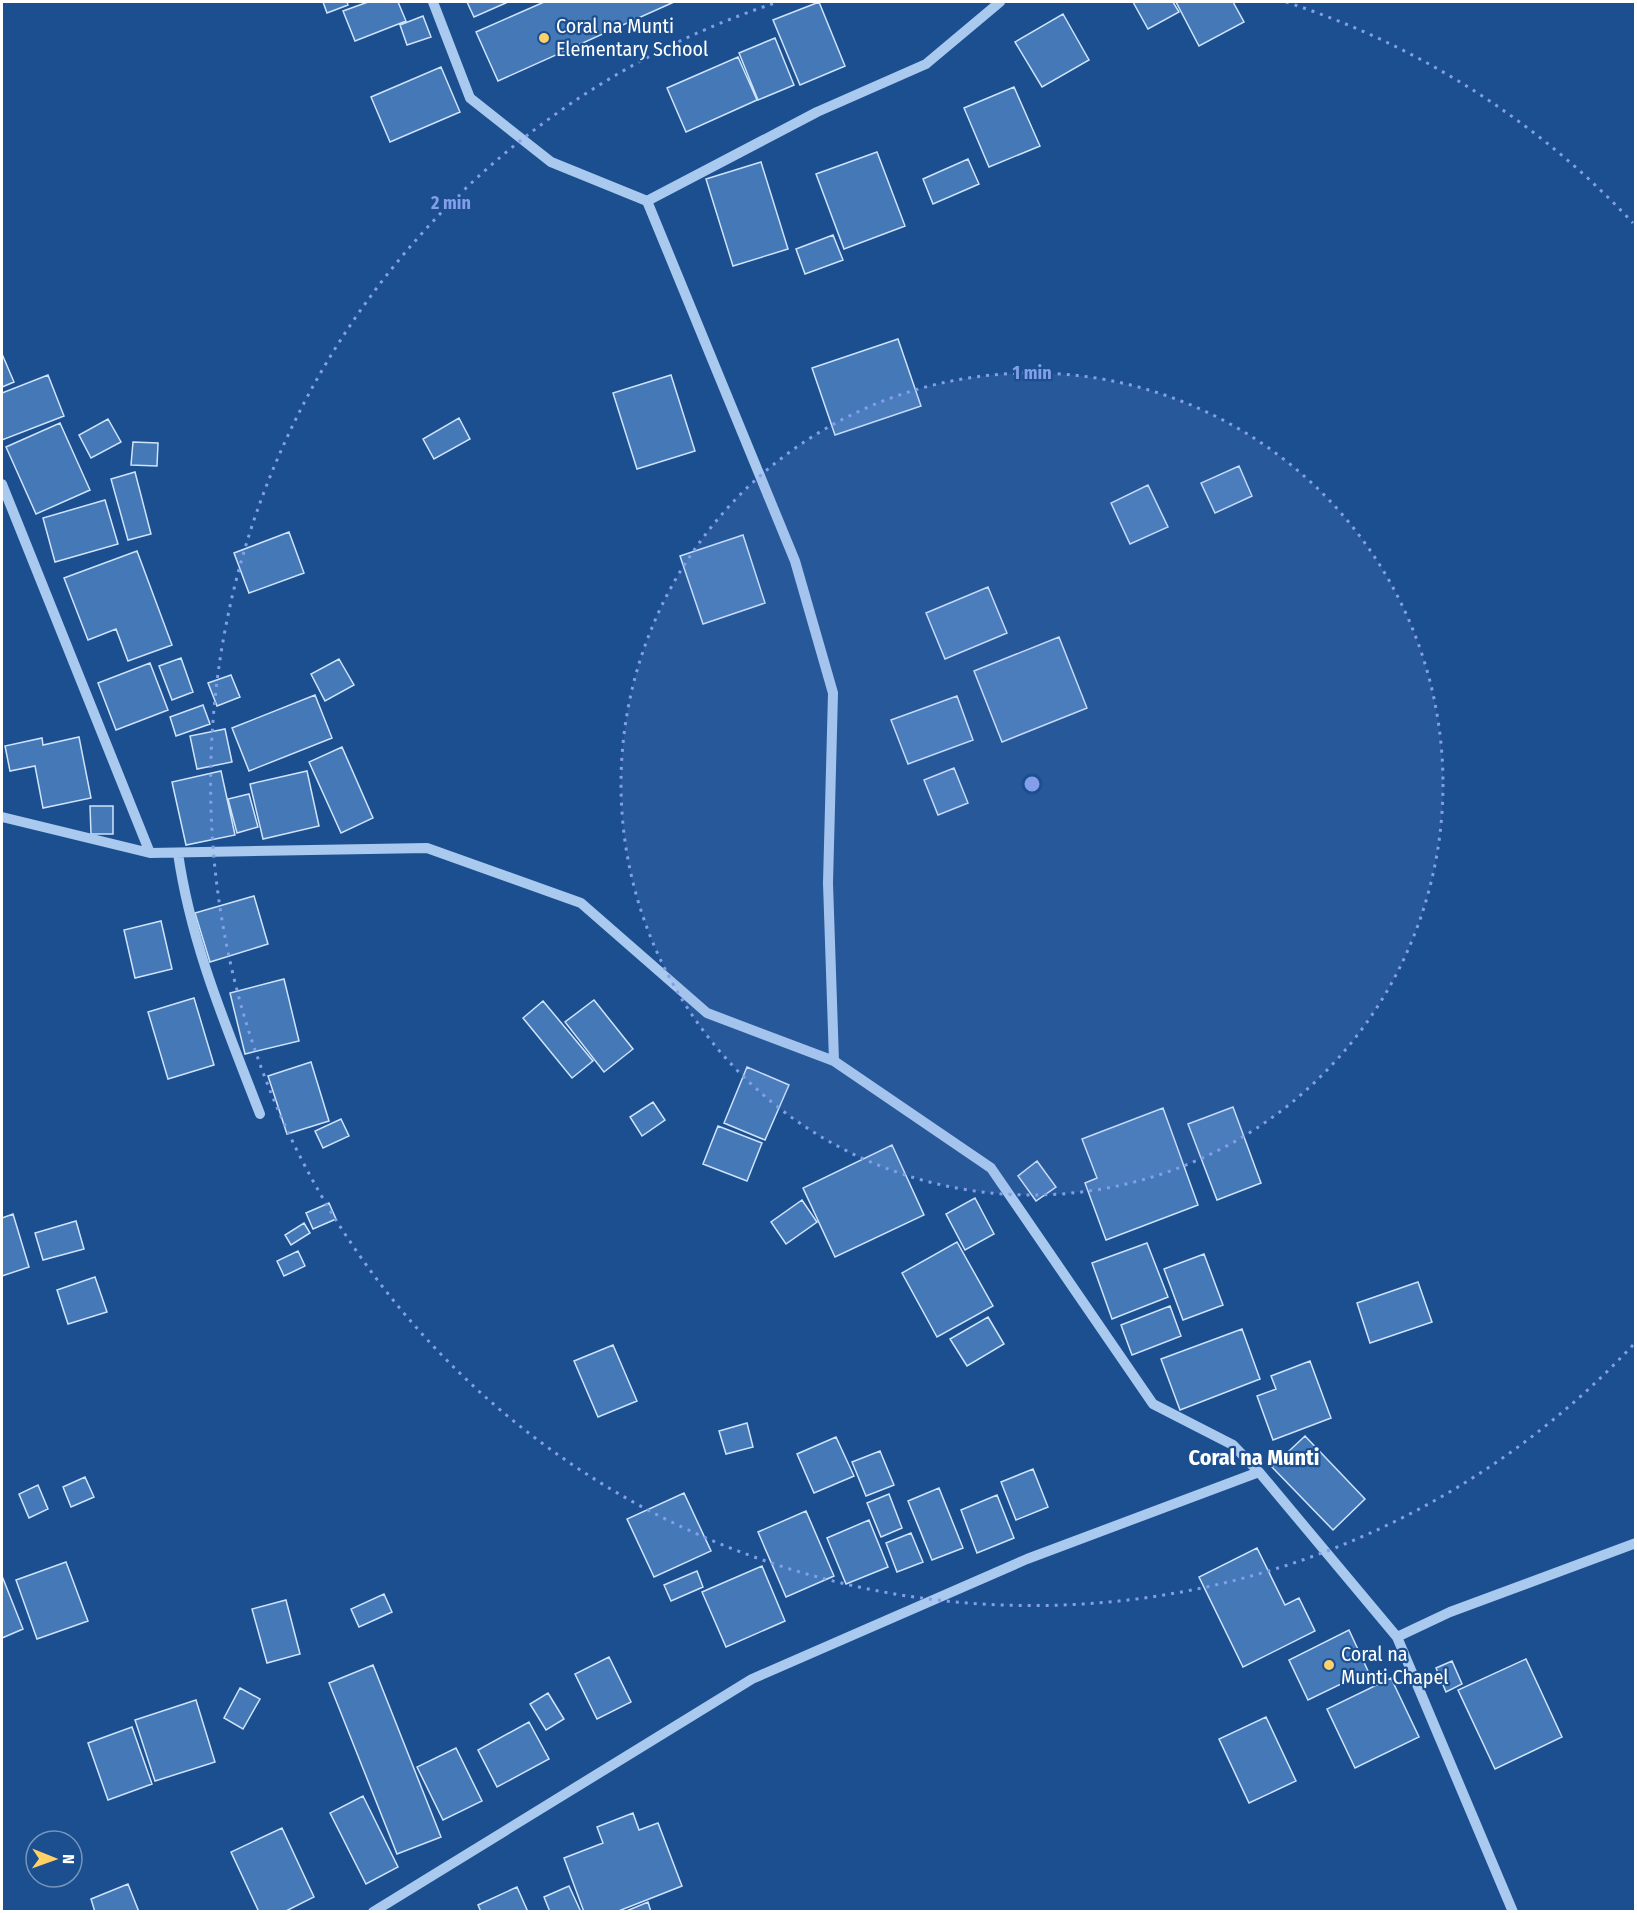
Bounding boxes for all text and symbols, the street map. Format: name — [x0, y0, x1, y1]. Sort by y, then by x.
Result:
place label: Coral na Munti Elementary School — [556, 14, 708, 61]
marker: Coral na Munti Elementary School — [537, 31, 551, 45]
text: 2 min — [430, 192, 471, 214]
text: 1 min — [1012, 362, 1052, 384]
centre of rings — [1022, 774, 1042, 794]
district label: Coral na Munti — [1189, 1444, 1319, 1471]
place label: Coral na Munti Chapel — [1341, 1642, 1449, 1689]
marker: Coral na Munti Chapel — [1322, 1658, 1336, 1672]
north arrow — [24, 1829, 84, 1889]
text: N — [59, 1854, 78, 1864]

